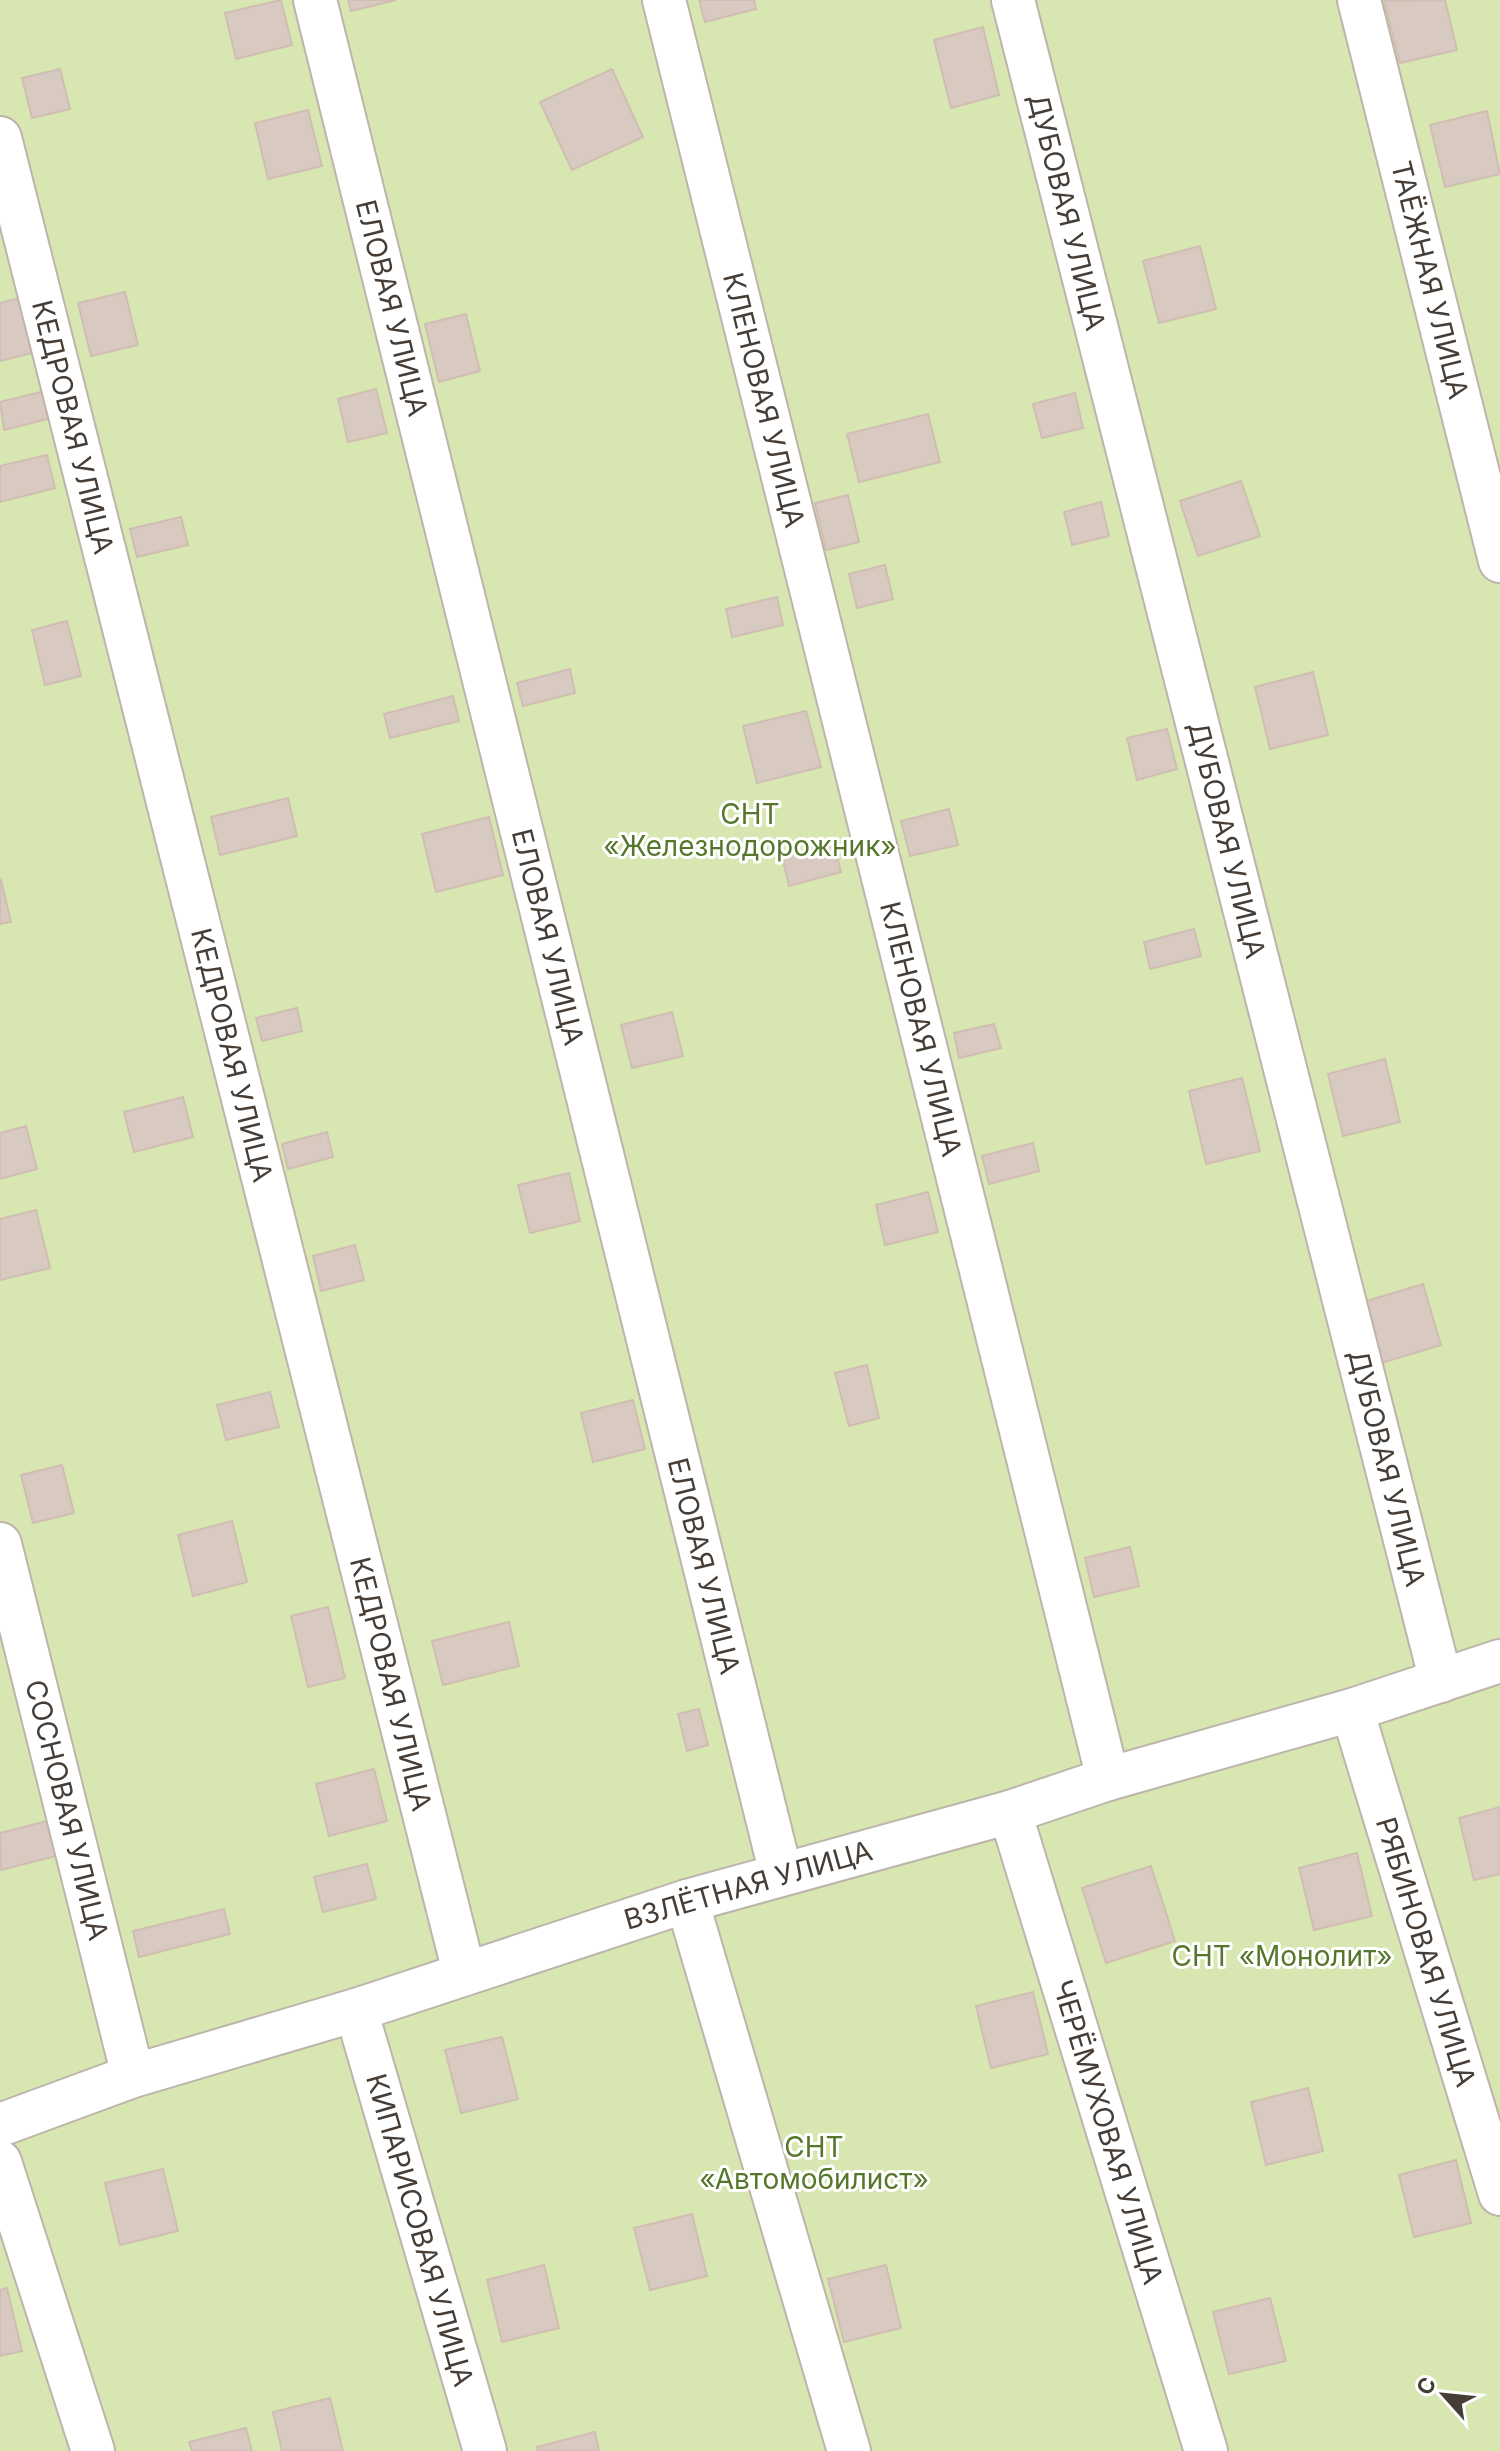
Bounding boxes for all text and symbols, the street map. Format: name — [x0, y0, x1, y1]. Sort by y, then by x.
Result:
street label: ДУБОВАЯ УЛИЦА — [1021, 90, 1113, 334]
street label: ТАЁЖНАЯ УЛИЦА — [1384, 158, 1476, 402]
street label: ЕЛОВАЯ УЛИЦА — [349, 196, 435, 420]
street label: КЛЕНОВАЯ УЛИЦА — [716, 269, 812, 531]
street label: КЕДРОВАЯ УЛИЦА — [25, 296, 121, 558]
street label: ДУБОВАЯ УЛИЦА — [1181, 718, 1273, 962]
park label: СНТ «Железнодорожник» — [603, 797, 897, 863]
street label: ЕЛОВАЯ УЛИЦА — [505, 825, 591, 1049]
street label: КЛЕНОВАЯ УЛИЦА — [873, 898, 969, 1160]
street label: КЕДРОВАЯ УЛИЦА — [184, 924, 280, 1186]
street label: ДУБОВАЯ УЛИЦА — [1341, 1346, 1433, 1590]
street label: ЕЛОВАЯ УЛИЦА — [661, 1454, 747, 1678]
street label: КЕДРОВАЯ УЛИЦА — [343, 1553, 439, 1815]
street label: СОСНОВАЯ УЛИЦА — [18, 1676, 116, 1944]
street label: РЯБИНОВАЯ УЛИЦА — [1369, 1813, 1483, 2091]
street label: ВЗЛЁТНАЯ УЛИЦА — [620, 1833, 876, 1937]
park label: СНТ «Монолит» — [1172, 1939, 1392, 1973]
street label: ЧЕРЁМУХОВАЯ УЛИЦА — [1046, 1976, 1170, 2288]
street label: КИПАРИСОВАЯ УЛИЦА — [359, 2070, 481, 2390]
park label: СНТ «Автомобилист» — [699, 2130, 929, 2196]
north arrow — [1404, 2355, 1484, 2435]
text: С — [1411, 2373, 1441, 2399]

